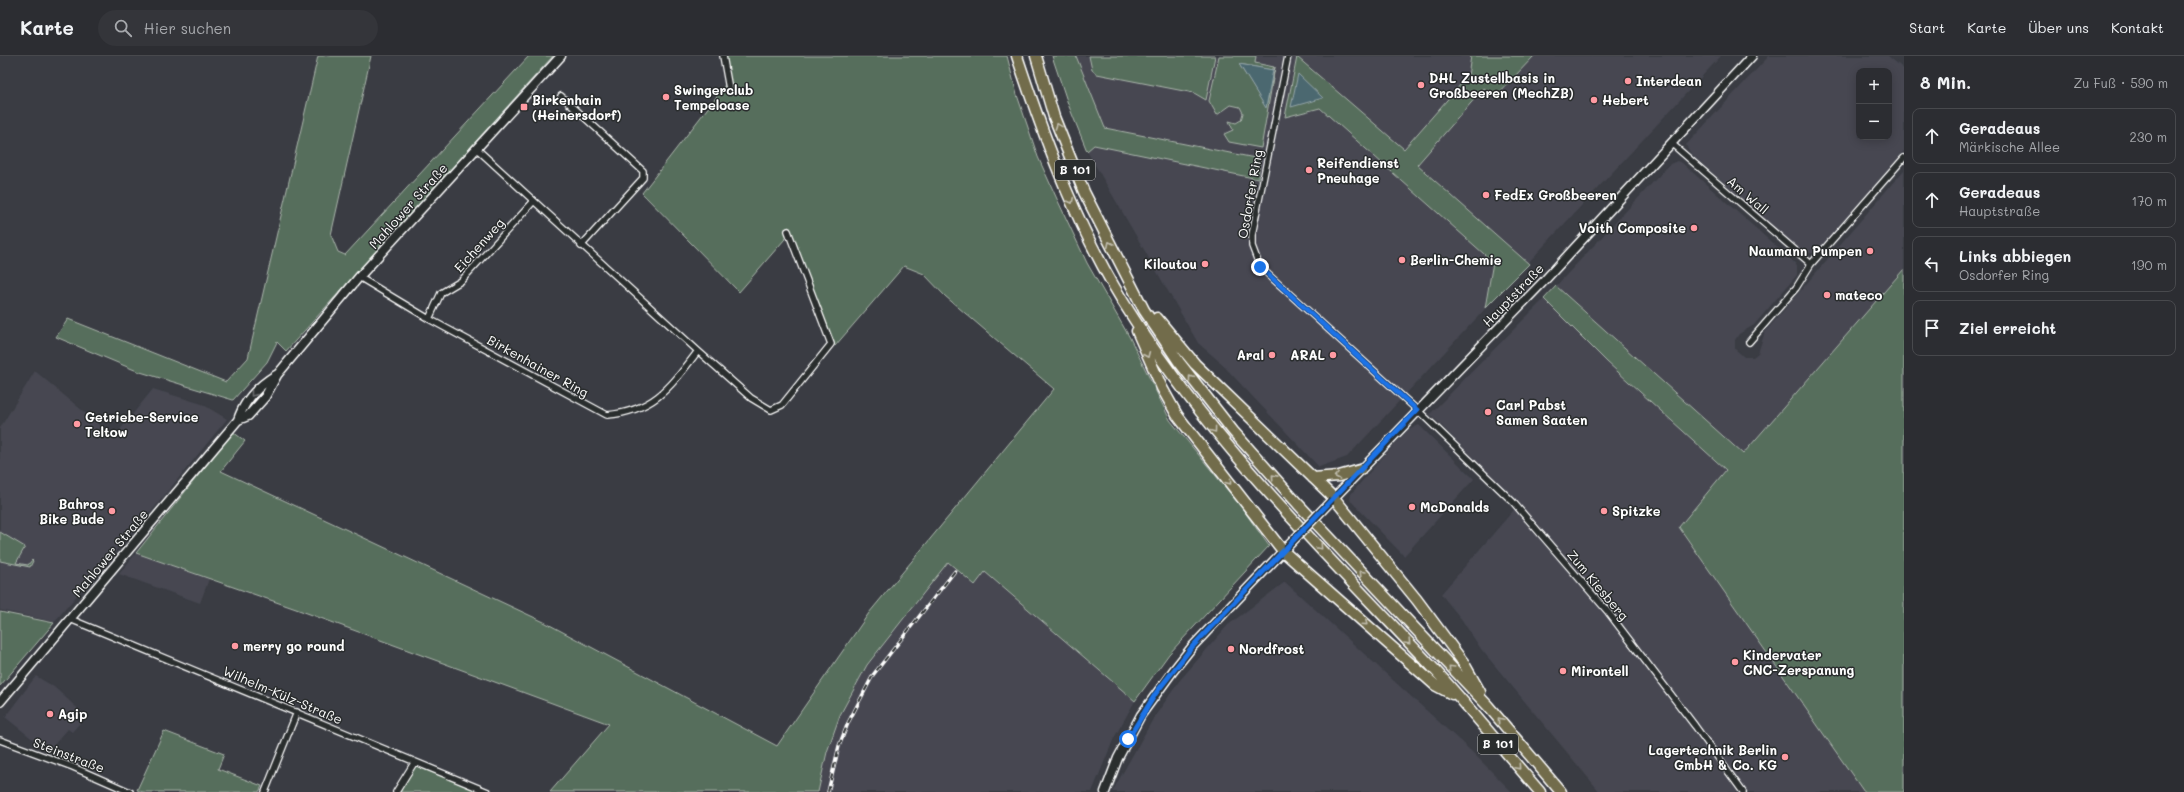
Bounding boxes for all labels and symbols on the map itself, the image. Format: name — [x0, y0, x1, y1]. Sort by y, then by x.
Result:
place label: DHL Zustellbasis in Großbeeren (MechZB) — [1429, 69, 1574, 101]
place label: Interdean — [1636, 72, 1702, 89]
marker: Interdean — [1623, 76, 1633, 86]
marker: DHL Zustellbasis in Großbeeren (MechZB) — [1416, 80, 1426, 90]
place label: Swingerclub Tempeloase — [674, 81, 753, 113]
place label: Birkenhain (Heinersdorf) — [532, 91, 622, 123]
place label: Hebert — [1602, 91, 1649, 108]
marker: Swingerclub Tempeloase — [661, 92, 671, 102]
marker: Hebert — [1589, 95, 1599, 105]
marker: Birkenhain (Heinersdorf) — [519, 102, 529, 112]
one-way arrow — [1054, 122, 1062, 129]
street label: Osdorfer Ring — [1233, 148, 1266, 240]
place label: Reifendienst Pneuhage — [1317, 154, 1399, 186]
street label: Mahlower Straße — [365, 159, 451, 252]
road number: B 101 — [1055, 160, 1095, 180]
marker: Reifendienst Pneuhage — [1304, 165, 1314, 175]
street label: Am Wall — [1724, 172, 1773, 217]
place label: FedEx Großbeeren — [1494, 186, 1617, 203]
marker: FedEx Großbeeren — [1481, 190, 1491, 200]
one-way arrow — [1066, 197, 1074, 204]
street label: Eichenweg — [450, 214, 507, 275]
place label: Voith Composite — [1579, 219, 1686, 236]
marker: Voith Composite — [1689, 223, 1699, 233]
one-way arrow — [1107, 241, 1115, 249]
place label: Naumann Pumpen — [1749, 242, 1862, 259]
marker: Naumann Pumpen — [1865, 246, 1875, 256]
place label: Berlin-Chemie — [1410, 251, 1502, 268]
place label: Kiloutou — [1144, 255, 1197, 272]
marker: Berlin-Chemie — [1397, 255, 1407, 265]
route end — [1251, 258, 1269, 276]
marker: Kiloutou — [1200, 259, 1210, 269]
street label: Hauptstraße — [1478, 260, 1547, 330]
place label: mateco — [1835, 286, 1883, 303]
marker: mateco — [1822, 290, 1832, 300]
street label: Birkenhainer Ring — [485, 331, 592, 400]
place label: Aral — [1237, 346, 1264, 363]
place label: ARAL — [1290, 346, 1325, 363]
marker: Aral — [1267, 350, 1277, 360]
marker: ARAL — [1328, 350, 1338, 360]
one-way arrow — [1142, 351, 1150, 359]
one-way arrow — [1189, 375, 1196, 382]
one-way arrow — [250, 389, 257, 396]
place label: Carl Pabst Samen Saaten — [1496, 396, 1587, 428]
marker: Carl Pabst Samen Saaten — [1483, 407, 1493, 417]
place label: Getriebe-Service Teltow — [85, 408, 199, 440]
marker: Getriebe-Service Teltow — [72, 419, 82, 429]
one-way arrow — [1209, 425, 1216, 432]
one-way arrow — [1333, 471, 1340, 480]
one-way arrow — [1272, 475, 1279, 482]
one-way arrow — [1224, 478, 1232, 485]
place label: Bahros Bike Bude — [39, 495, 104, 527]
place label: McDonalds — [1420, 498, 1489, 515]
marker: McDonalds — [1407, 502, 1417, 512]
place label: Spitzke — [1612, 502, 1661, 519]
street label: Mahlower Straße — [68, 505, 151, 600]
marker: Bahros Bike Bude — [107, 506, 117, 516]
marker: Spitzke — [1599, 506, 1609, 516]
one-way arrow — [1315, 542, 1322, 550]
street label: Zum Kiesberg — [1564, 546, 1633, 623]
one-way arrow — [1360, 570, 1367, 578]
one-way arrow — [1360, 618, 1367, 625]
place label: merry go round — [243, 637, 344, 655]
one-way arrow — [1404, 637, 1411, 645]
place label: Nordfrost — [1239, 640, 1305, 657]
marker: merry go round — [230, 641, 240, 651]
marker: Nordfrost — [1226, 644, 1236, 654]
place label: Kindervater CNC-Zerspanung — [1743, 646, 1854, 678]
marker: Kindervater CNC-Zerspanung — [1730, 657, 1740, 667]
street label: Wilhelm-Külz-Straße — [221, 662, 345, 727]
place label: Mirontell — [1571, 662, 1629, 679]
one-way arrow — [1449, 665, 1456, 673]
marker: Mirontell — [1558, 666, 1568, 676]
place label: Agip — [58, 705, 87, 722]
marker: Agip — [45, 709, 55, 719]
one-way arrow — [1497, 717, 1504, 724]
route start — [1119, 730, 1137, 748]
street label: Steinstraße — [31, 733, 107, 776]
road number: B 101 — [1478, 734, 1518, 754]
place label: Lagertechnik Berlin GmbH & Co. KG — [1648, 741, 1777, 773]
marker: Lagertechnik Berlin GmbH & Co. KG — [1780, 752, 1790, 762]
one-way arrow — [1514, 762, 1521, 770]

